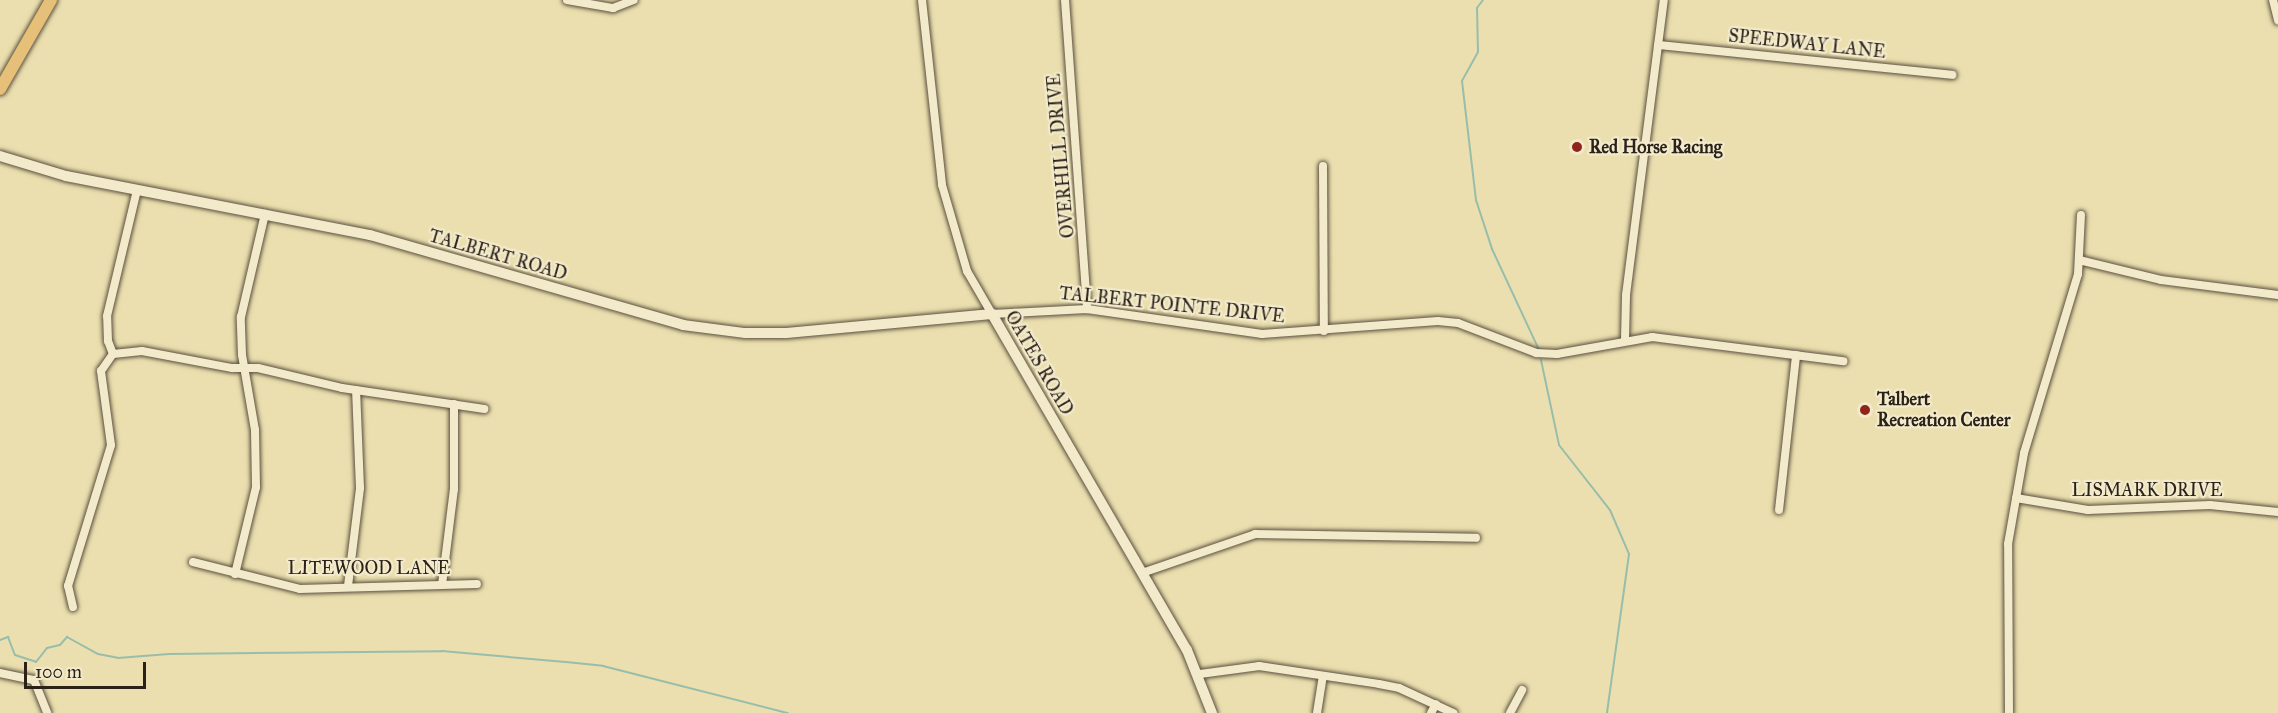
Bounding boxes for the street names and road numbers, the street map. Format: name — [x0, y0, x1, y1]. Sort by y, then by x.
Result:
street label: SPEEDWAY LANE — [1727, 25, 1887, 63]
street label: OVERHILL DRIVE — [1043, 73, 1079, 239]
street label: TALBERT ROAD — [426, 225, 570, 285]
street label: TALBERT POINTE DRIVE — [1058, 282, 1286, 328]
street label: OATES ROAD — [1000, 307, 1078, 419]
street label: LISMARK DRIVE — [2071, 479, 2223, 501]
street label: LITEWOOD LANE — [288, 557, 450, 579]

